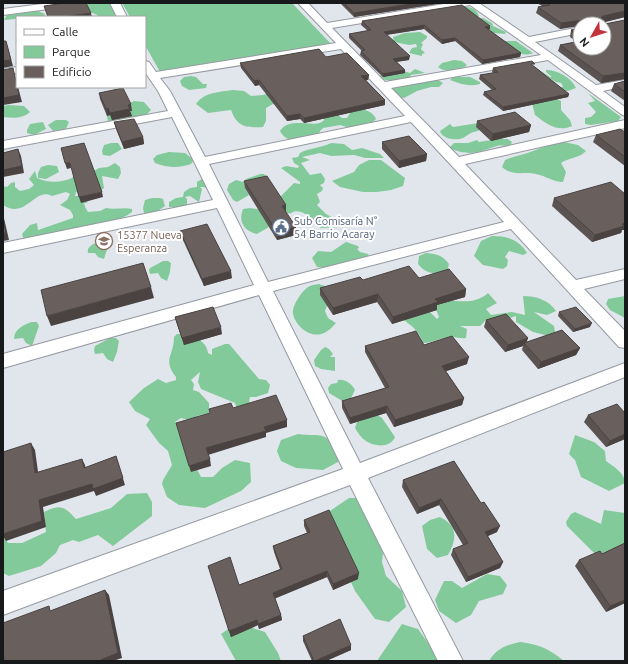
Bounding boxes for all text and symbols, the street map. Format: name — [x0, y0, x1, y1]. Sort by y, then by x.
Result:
legend — [16, 16, 146, 88]
north arrow — [572, 16, 612, 56]
text: Calle — [52, 25, 78, 38]
text: N — [577, 35, 591, 49]
text: Parque — [52, 45, 90, 58]
text: Edificio — [52, 65, 92, 78]
place label: Sub Comisaría N° 54 Barrio Acaray — [294, 215, 378, 240]
public building icon: Sub Comisaría N° 54 Barrio Acaray — [271, 217, 291, 237]
place label: 15377 Nueva Esperanza — [117, 229, 182, 254]
school or university icon: 15377 Nueva Esperanza — [94, 231, 114, 251]

